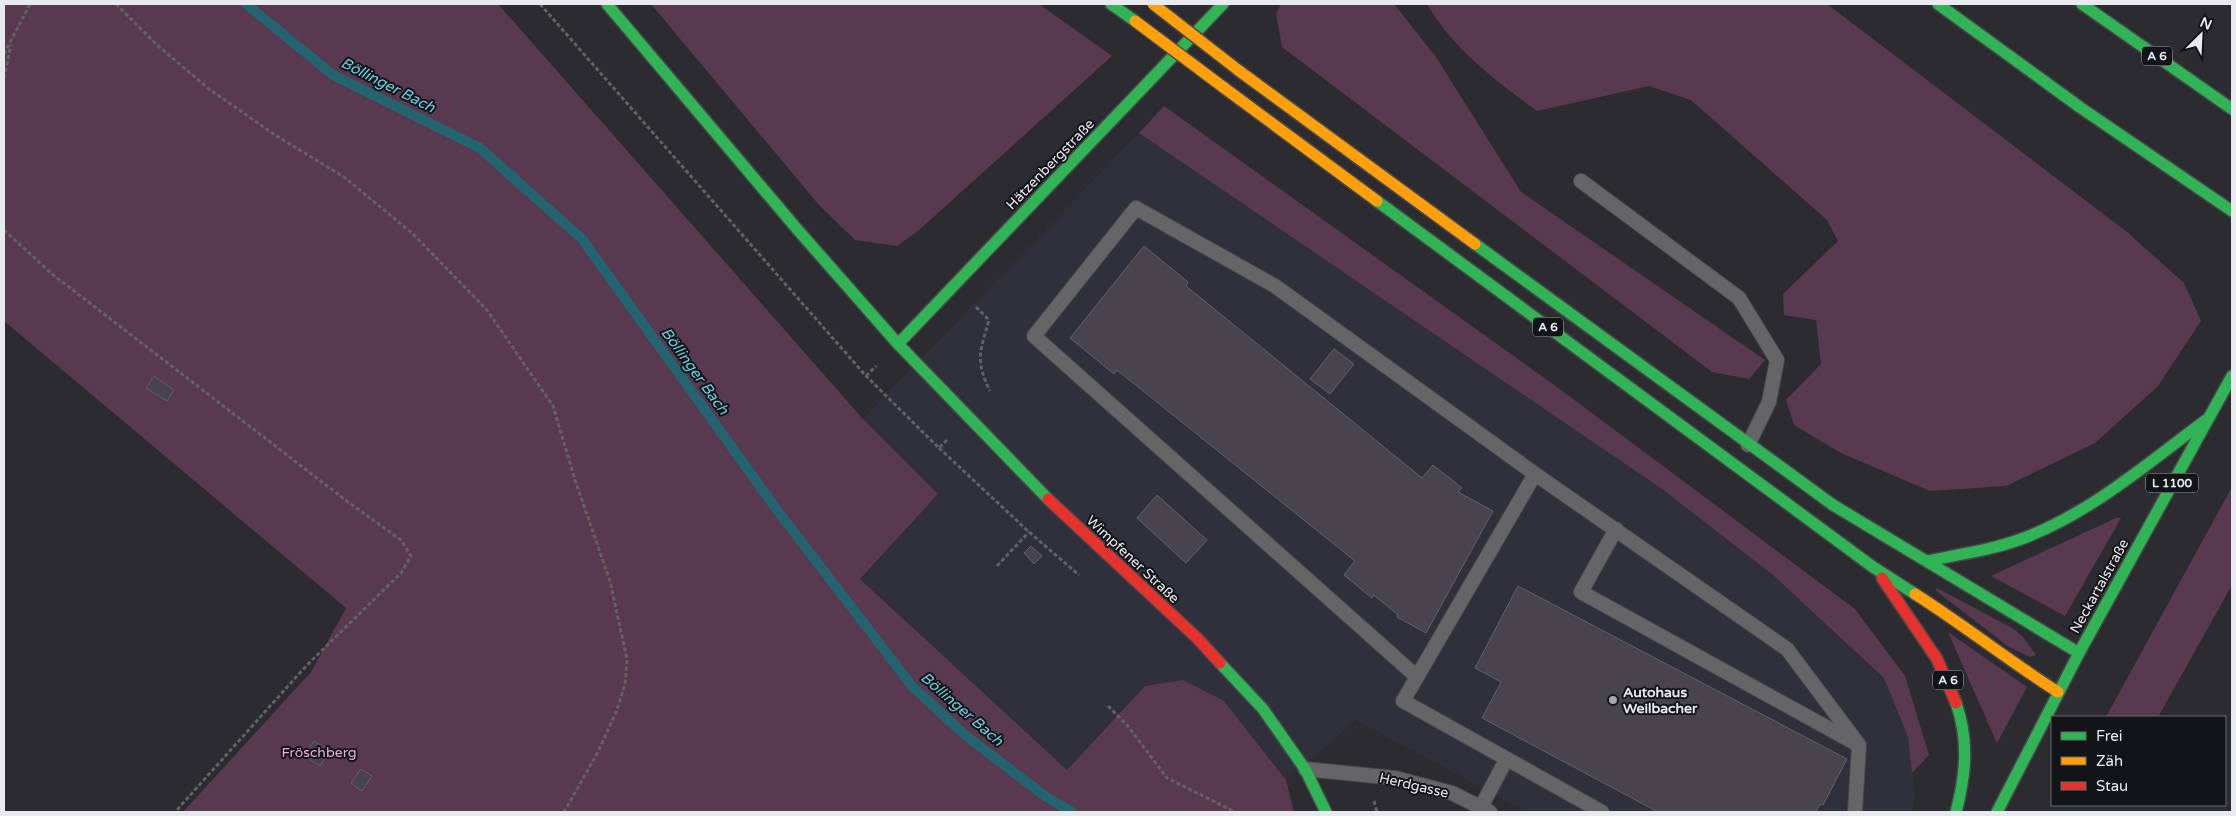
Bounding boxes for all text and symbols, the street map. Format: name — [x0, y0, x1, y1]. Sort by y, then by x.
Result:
north arrow — [2176, 10, 2226, 60]
text: N — [2197, 14, 2215, 34]
road number: A 6 — [2142, 46, 2172, 66]
water label: Böllinger Bach — [338, 54, 439, 117]
street label: Hätzenbergstraße — [1003, 115, 1098, 213]
road number: A 6 — [1533, 318, 1563, 337]
water label: Böllinger Bach — [657, 324, 733, 419]
road number: L 1100 — [2146, 473, 2198, 492]
street label: Wimpfener Straße — [1083, 512, 1183, 607]
street label: Neckartalstraße — [2066, 536, 2132, 637]
water label: Böllinger Bach — [917, 668, 1008, 750]
road number: A 6 — [1933, 670, 1963, 690]
place label: Autohaus Weilbacher — [1623, 684, 1698, 717]
marker: Autohaus Weilbacher — [1607, 694, 1619, 706]
legend — [2051, 716, 2226, 806]
text: Frei — [2096, 727, 2122, 745]
park label: Fröschberg — [281, 744, 357, 761]
text: Zäh — [2096, 752, 2123, 770]
street label: Herdgasse — [1378, 769, 1450, 802]
text: Stau — [2096, 777, 2128, 795]

